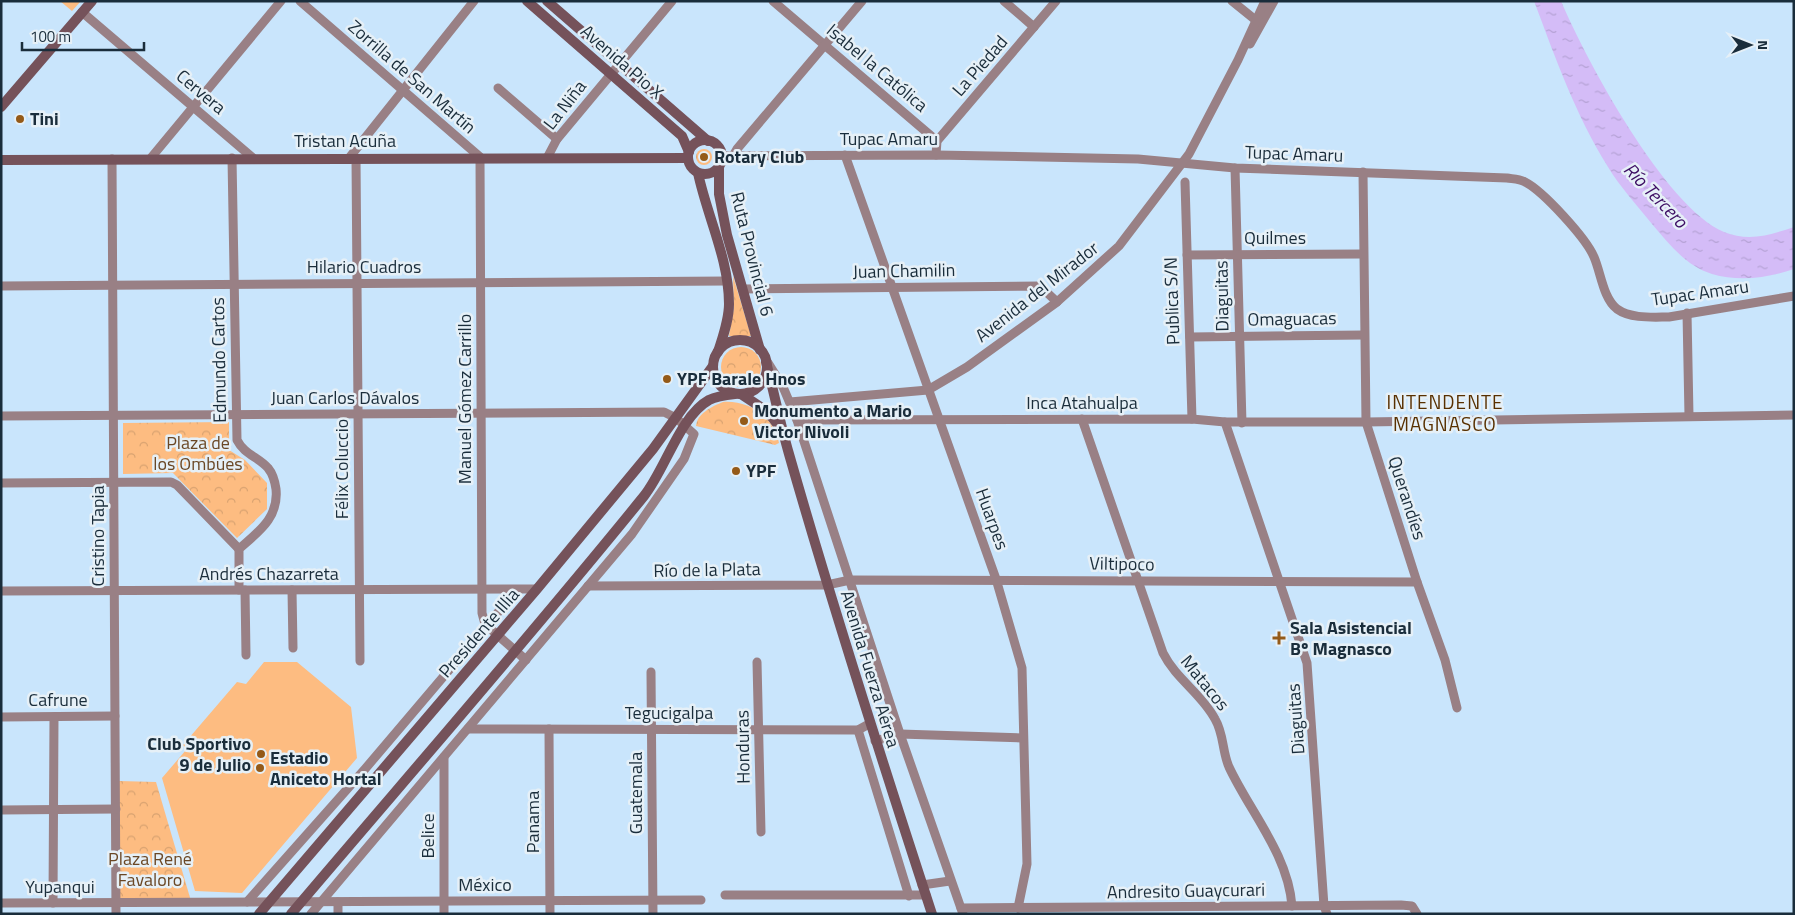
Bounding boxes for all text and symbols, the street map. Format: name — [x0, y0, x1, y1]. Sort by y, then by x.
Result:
street label: Zorrilla de San Martín — [342, 13, 482, 140]
street label: Isabel la Católica — [821, 17, 934, 118]
street label: Avenida Pio X — [575, 18, 670, 105]
scale bar — [22, 20, 145, 52]
north arrow — [1725, 20, 1775, 70]
text: 100 m — [30, 25, 71, 48]
street label: La Piedad — [945, 29, 1014, 102]
text: N — [1753, 40, 1774, 50]
street label: Cervera — [171, 63, 232, 121]
street label: La Niña — [537, 74, 593, 135]
place label: Tini — [30, 105, 59, 132]
marker: Tini — [14, 113, 26, 125]
street label: Tupac Amaru — [840, 125, 938, 152]
street label: Tristan Acuña — [294, 127, 396, 154]
street label: Tupac Amaru — [1244, 138, 1344, 169]
place label: Rotary Club — [714, 143, 805, 170]
marker: Rotary Club — [698, 151, 710, 163]
water label: Río Tercero — [1618, 155, 1696, 235]
street label: Ruta Provincial 6 — [724, 189, 781, 319]
street label: Quilmes — [1244, 224, 1306, 251]
street label: Avenida del Mirador — [969, 235, 1104, 349]
street label: Hilario Cuadros — [307, 253, 421, 280]
street label: Juan Chamilin — [852, 256, 956, 285]
street label: Publica S/N — [1156, 257, 1187, 345]
street label: Diaguitas — [1207, 260, 1236, 332]
street label: Tupac Amaru — [1649, 272, 1751, 313]
street label: Edmundo Cartos — [204, 297, 233, 423]
street label: Omaguacas — [1247, 304, 1337, 333]
street label: Manuel Gómez Carrillo — [451, 314, 478, 484]
place label: YPF Barale Hnos — [677, 365, 805, 392]
marker: YPF Barale Hnos — [661, 373, 673, 385]
street label: Juan Carlos Dávalos — [271, 384, 419, 411]
district label: INTENDENTE MAGNASCO — [1387, 387, 1503, 438]
street label: Inca Atahualpa — [1026, 389, 1138, 416]
place label: Monumento a Mario Victor Nivoli — [754, 397, 912, 445]
marker: Monumento a Mario Victor Nivoli — [738, 415, 750, 427]
street label: Félix Coluccio — [328, 419, 355, 519]
park label: Plaza de los Ombúes — [153, 429, 243, 477]
street label: Querandíes — [1381, 453, 1434, 543]
place label: YPF — [746, 457, 777, 484]
marker: YPF — [730, 465, 742, 477]
street label: Huarpes — [969, 484, 1016, 553]
street label: Cristino Tapia — [84, 486, 111, 586]
street label: Viltipoco — [1089, 549, 1155, 578]
street label: Río de la Plata — [653, 555, 761, 584]
street label: Andrés Chazarreta — [199, 560, 339, 587]
street label: Presidente Illia — [432, 582, 525, 684]
street label: Avenida Fuerza Aérea — [834, 587, 907, 751]
place label: Sala Asistencial Bº Magnasco — [1290, 614, 1412, 662]
marker: Sala Asistencial Bº Magnasco — [1272, 631, 1286, 645]
street label: Matacos — [1174, 649, 1236, 716]
street label: Diaguitas — [1280, 683, 1311, 755]
street label: Cafrune — [28, 686, 88, 713]
street label: Tegucigalpa — [625, 699, 713, 726]
street label: Honduras — [728, 710, 757, 784]
place label: Club Sportivo 9 de Julio — [147, 730, 251, 778]
place label: Estadio Aniceto Hortal — [270, 744, 382, 792]
marker: Club Sportivo 9 de Julio — [255, 748, 267, 760]
street label: Guatemala — [622, 752, 649, 834]
marker: Estadio Aniceto Hortal — [254, 762, 266, 774]
street label: Panama — [519, 791, 546, 853]
street label: Belice — [414, 813, 441, 859]
park label: Plaza René Favaloro — [108, 845, 192, 893]
street label: México — [458, 871, 512, 898]
street label: Yupanqui — [25, 873, 95, 900]
street label: Andresito Guaycurari — [1107, 876, 1265, 905]

